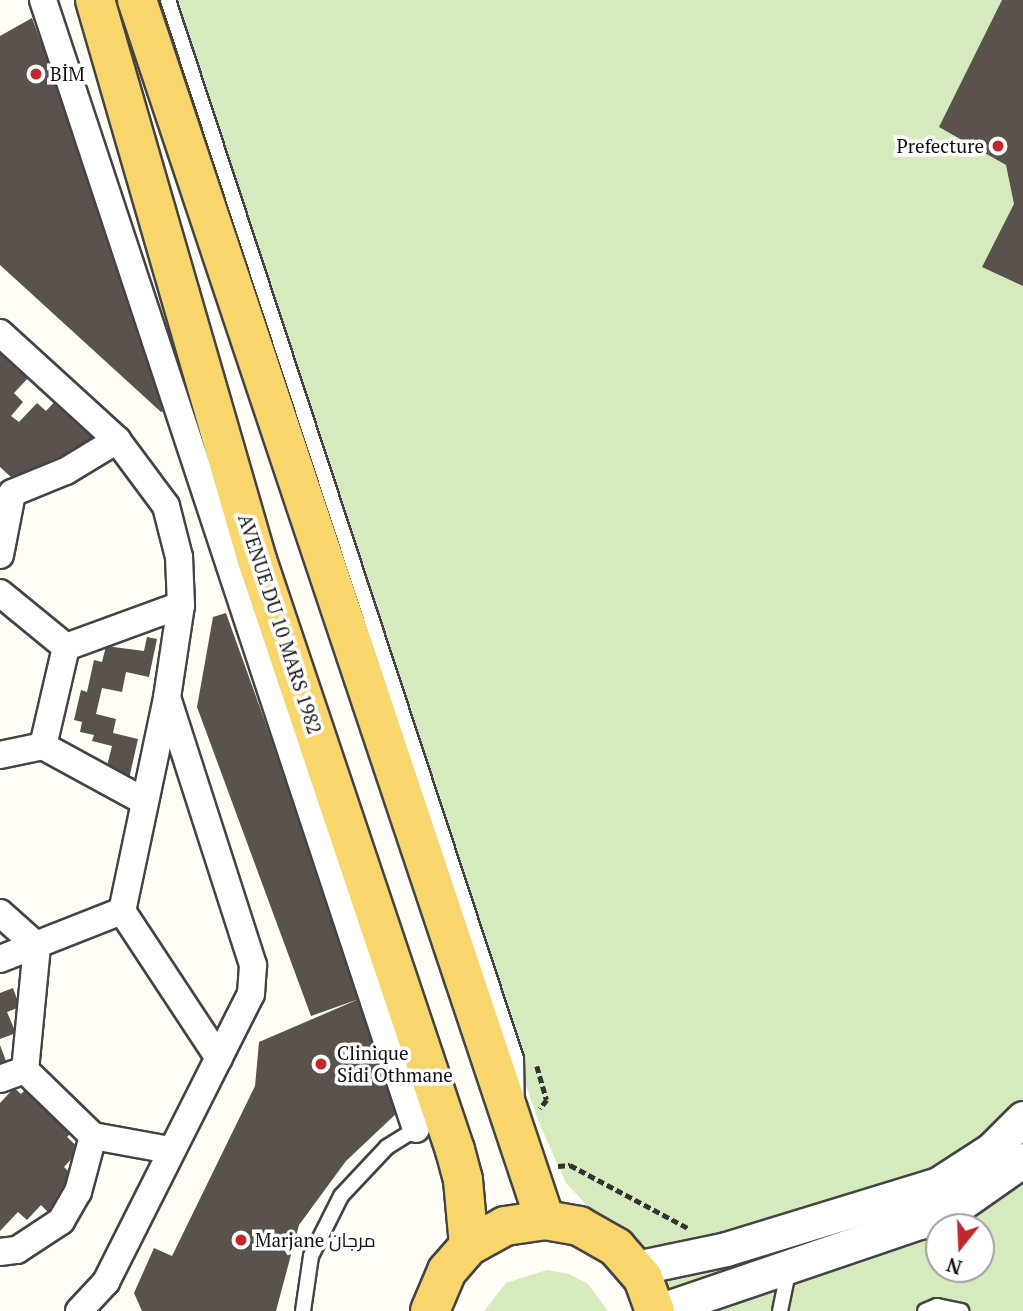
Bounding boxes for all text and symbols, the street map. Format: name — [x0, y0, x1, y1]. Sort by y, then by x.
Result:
place label: BİM — [50, 63, 85, 85]
marker: BİM — [28, 66, 44, 82]
place label: Prefecture — [896, 135, 984, 157]
marker: Prefecture — [990, 138, 1006, 154]
street label: AVENUE DU 10 MARS 1982 — [234, 511, 326, 737]
place label: Clinique Sidi Othmane — [337, 1042, 453, 1086]
marker: Clinique Sidi Othmane — [311, 1054, 331, 1074]
north arrow — [925, 1213, 995, 1283]
place label: Marjane مرجان — [255, 1229, 376, 1251]
marker: Marjane مرجان — [233, 1232, 249, 1248]
text: N — [943, 1252, 965, 1281]

